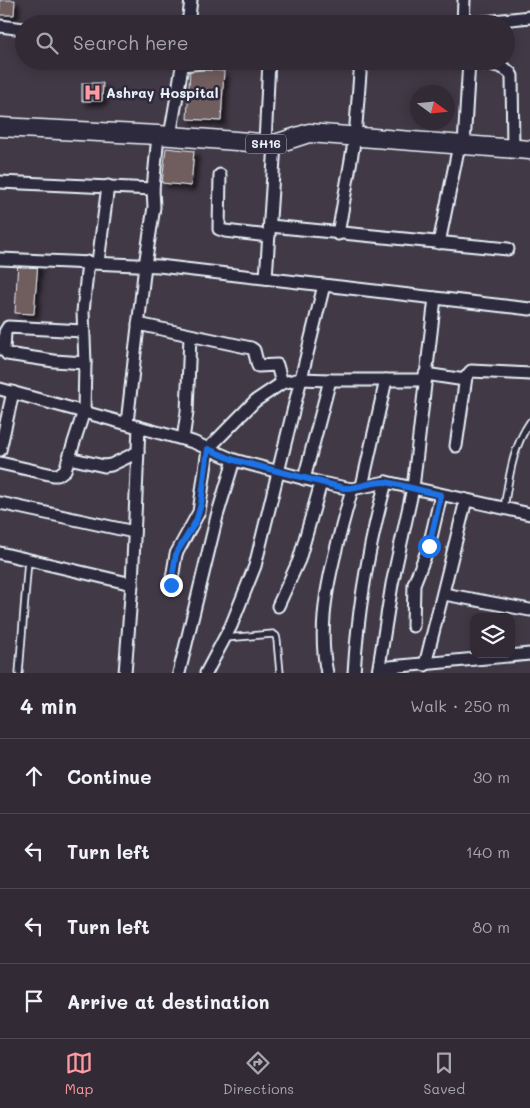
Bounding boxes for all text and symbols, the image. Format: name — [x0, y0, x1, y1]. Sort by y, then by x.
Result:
search box — [15, 15, 515, 70]
icon: search — [33, 29, 61, 57]
text: Search here — [73, 30, 189, 55]
hospital icon: Ashray Hospital — [82, 83, 102, 103]
place label: Ashray Hospital — [106, 83, 218, 102]
north arrow — [410, 85, 455, 130]
road number: SH16 — [246, 134, 286, 154]
route start — [418, 535, 441, 558]
route end — [160, 574, 183, 597]
map controls — [470, 613, 515, 658]
button: layers — [470, 613, 515, 658]
text: 4 min — [20, 692, 77, 719]
text: Walk · 250 m — [410, 695, 510, 716]
icon: ahead — [20, 762, 48, 790]
text: Continue — [67, 764, 152, 789]
text: 30 m — [473, 766, 510, 787]
icon: left — [20, 837, 48, 865]
text: Turn left — [67, 839, 150, 864]
text: 140 m — [466, 841, 510, 862]
icon: left — [20, 912, 48, 940]
text: Turn left — [67, 914, 150, 939]
text: 80 m — [473, 916, 510, 937]
icon: arrive — [20, 987, 48, 1015]
text: Arrive at destination — [67, 989, 270, 1014]
tab: Map — [65, 1049, 93, 1098]
tab: Directions — [223, 1049, 294, 1098]
tab: Saved — [424, 1049, 465, 1098]

